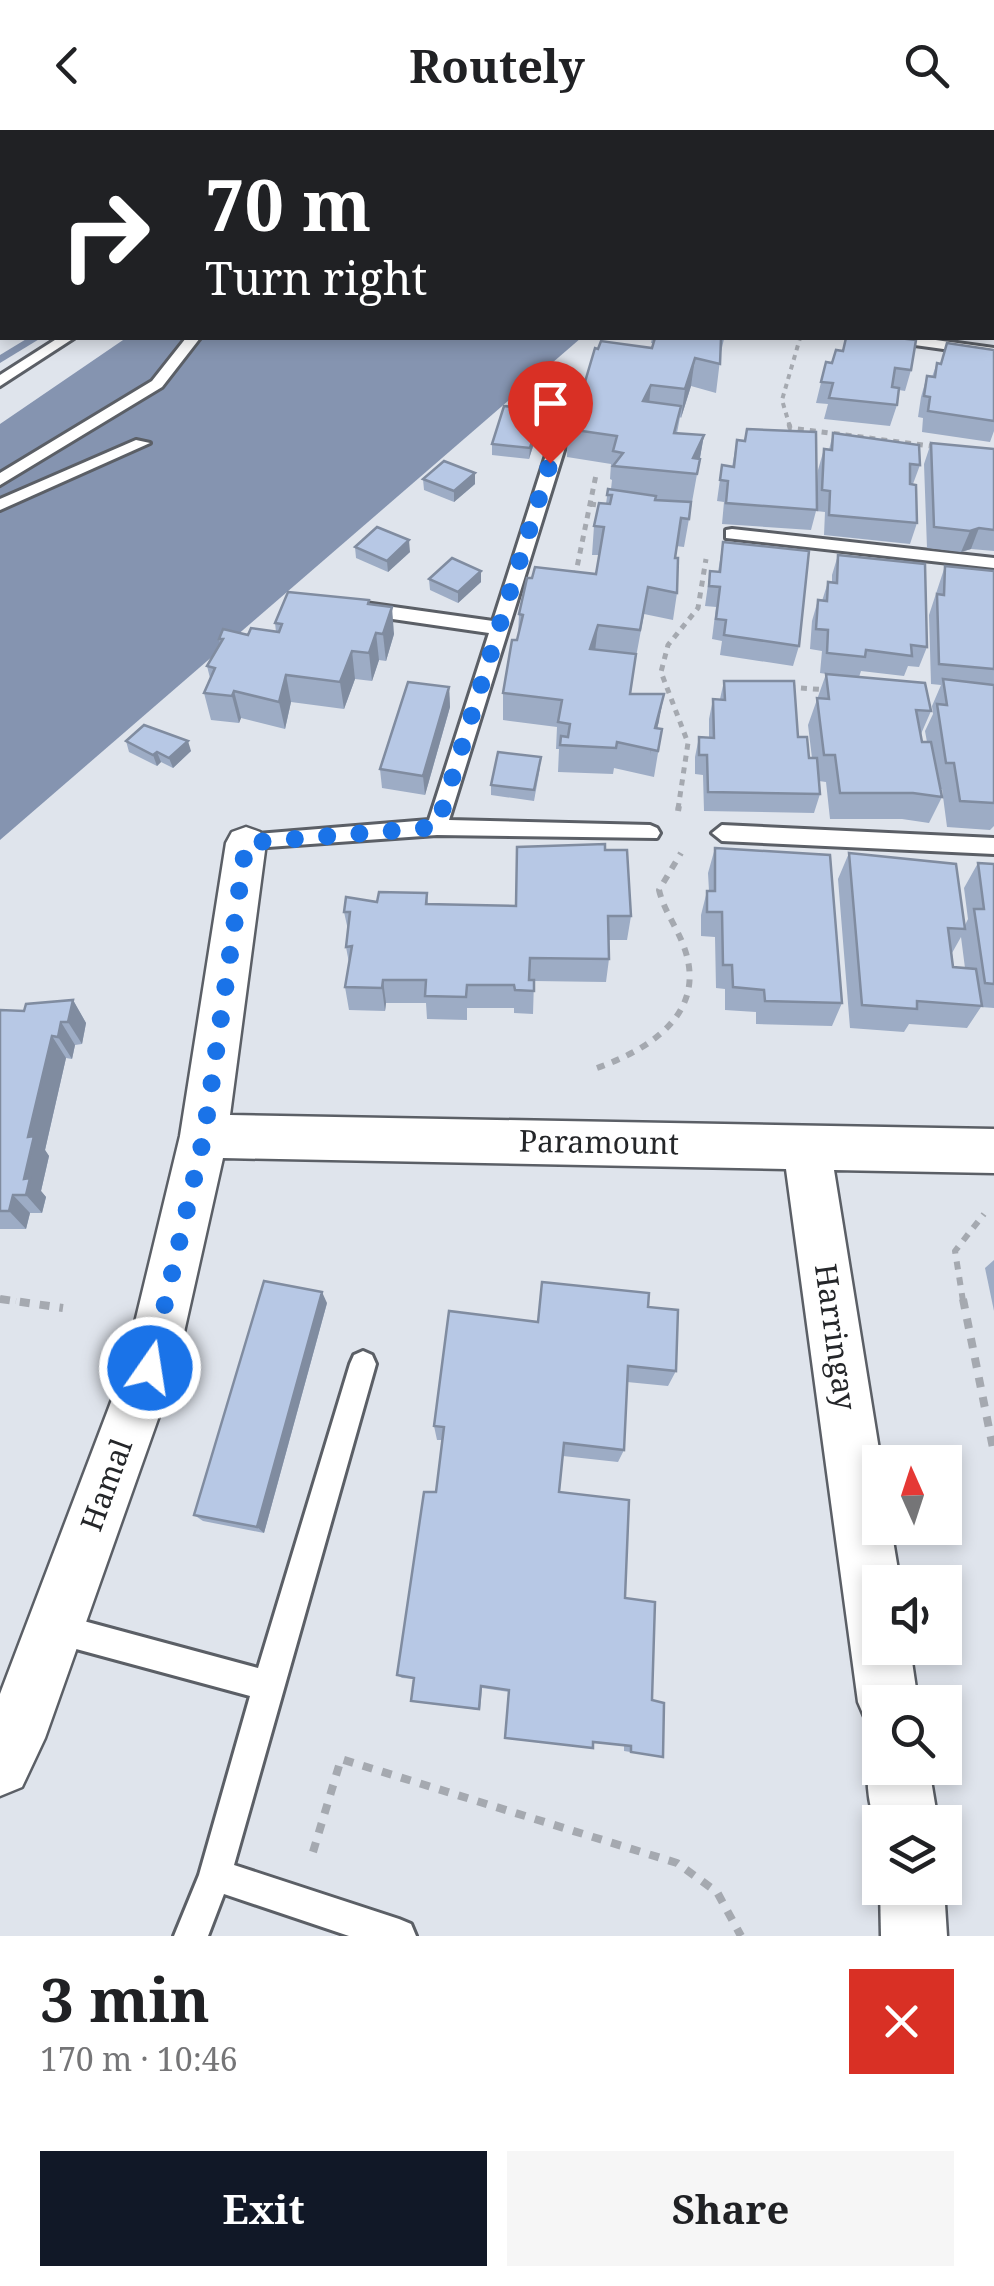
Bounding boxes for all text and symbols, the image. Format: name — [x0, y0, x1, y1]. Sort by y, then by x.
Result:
text: Routely — [409, 35, 585, 96]
icon: back — [40, 38, 95, 93]
icon: search — [899, 38, 954, 93]
text: 70 m — [205, 156, 371, 252]
icon: right — [40, 170, 170, 300]
text: Turn right — [205, 247, 427, 308]
pin — [508, 361, 593, 464]
icon: arrive — [523, 376, 578, 431]
street label: Paramount — [519, 1120, 679, 1163]
street label: Harringay — [806, 1261, 867, 1413]
position arrow — [98, 1316, 202, 1420]
street label: Hamal — [70, 1433, 141, 1536]
north arrow — [862, 1445, 962, 1545]
map controls — [862, 1445, 962, 1905]
button: sound — [862, 1565, 962, 1665]
button: search — [862, 1685, 962, 1785]
button: layers — [862, 1805, 962, 1905]
text: 3 min — [40, 1958, 210, 2040]
button: close — [849, 1969, 954, 2074]
text: 170 m · 10:46 — [40, 2037, 238, 2080]
button: Exit — [40, 2151, 487, 2266]
button: Share — [507, 2151, 954, 2266]

